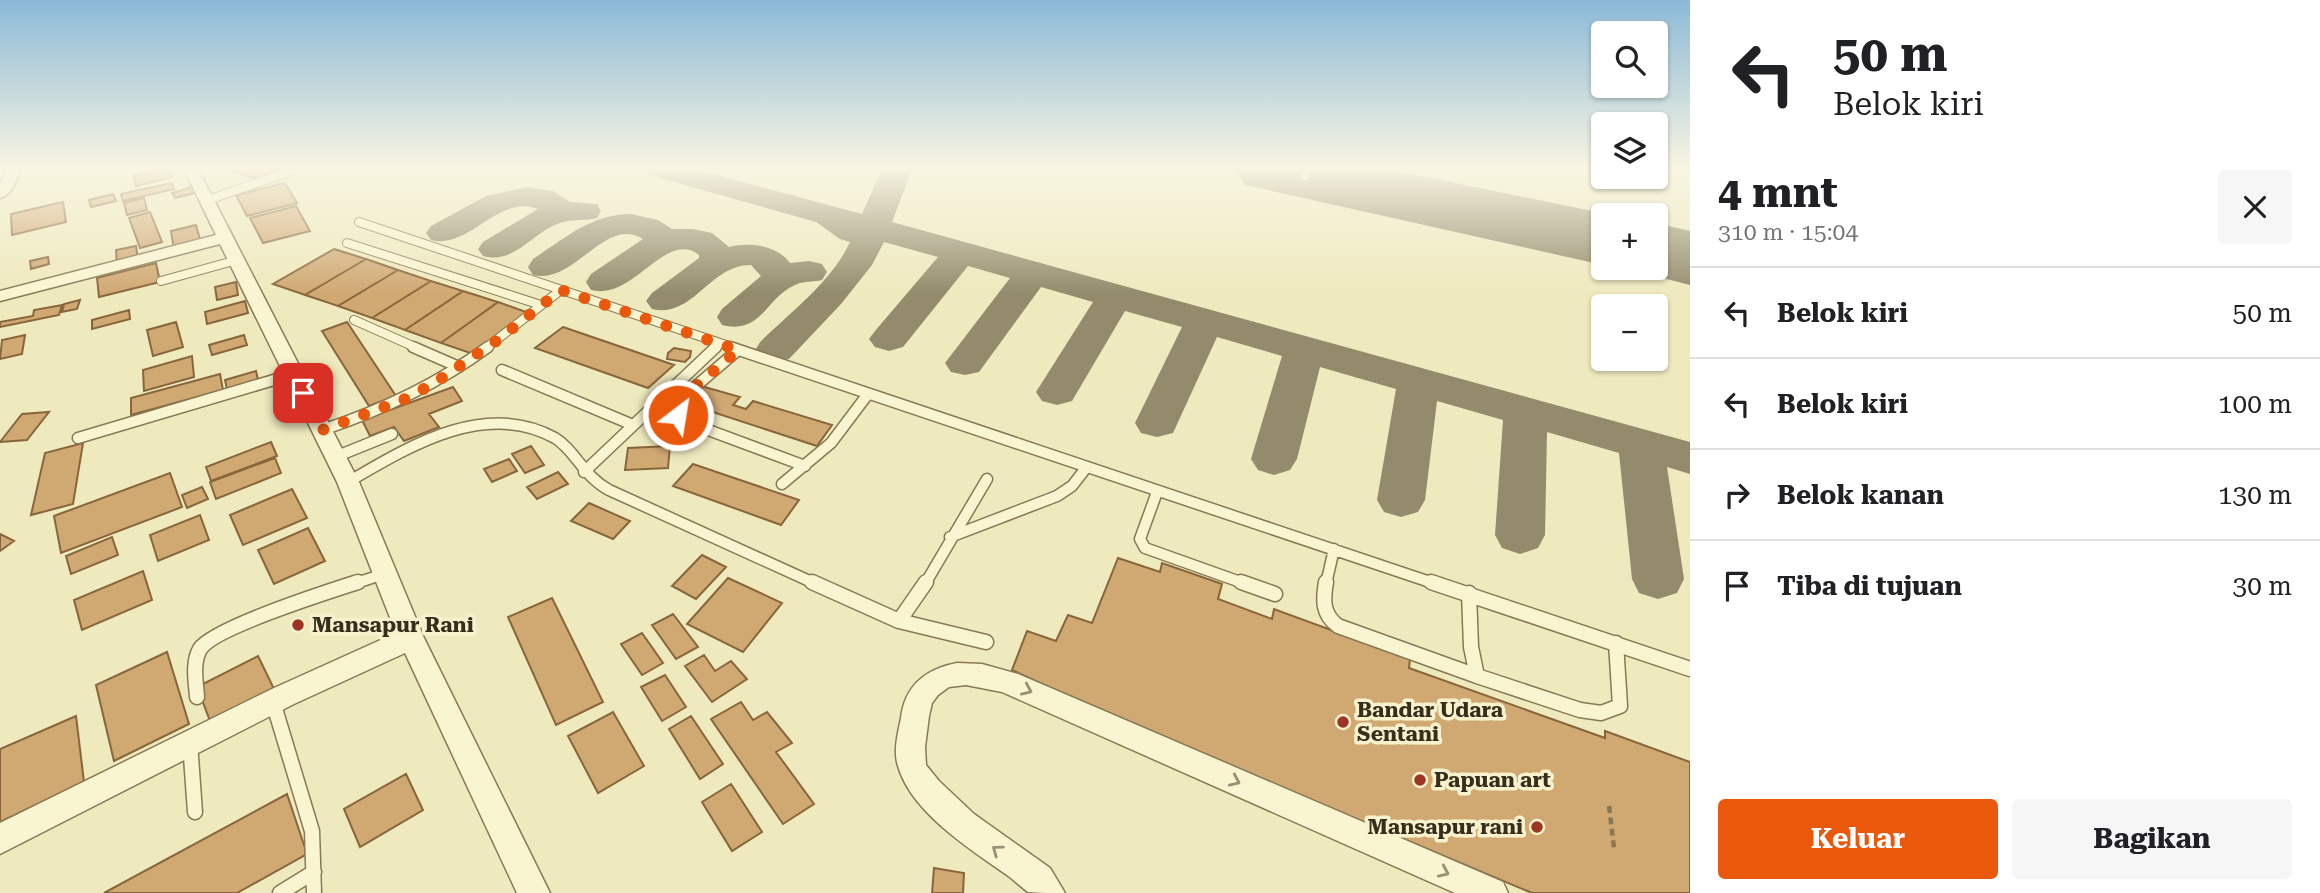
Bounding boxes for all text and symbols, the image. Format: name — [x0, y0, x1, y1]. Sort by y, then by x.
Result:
map controls — [1591, 21, 1668, 371]
button: search — [1591, 21, 1668, 98]
text: 50 m — [1833, 26, 1948, 83]
icon: left — [1718, 28, 1809, 119]
text: Belok kiri — [1833, 85, 1984, 123]
button: layers — [1591, 112, 1668, 189]
text: 4 mnt — [1718, 168, 1838, 217]
button: close — [2218, 170, 2292, 244]
button: + — [1591, 203, 1668, 280]
text: 310 m · 15:04 — [1718, 219, 1858, 246]
button: − — [1591, 294, 1668, 371]
icon: left — [1718, 294, 1756, 332]
text: Belok kiri — [1777, 298, 1908, 328]
text: 50 m — [2233, 298, 2292, 328]
pin — [273, 363, 333, 423]
icon: arrive — [284, 374, 322, 412]
position arrow — [641, 378, 715, 452]
icon: left — [1718, 385, 1756, 423]
text: Belok kiri — [1777, 389, 1908, 419]
text: 100 m — [2218, 389, 2292, 419]
icon: right — [1718, 476, 1756, 514]
text: Belok kanan — [1777, 480, 1944, 510]
text: 130 m — [2218, 480, 2292, 510]
icon: arrive — [1718, 567, 1756, 605]
text: Tiba di tujuan — [1777, 571, 1962, 601]
text: 30 m — [2233, 571, 2292, 601]
place label: Mansapur Rani — [312, 613, 474, 637]
marker: Mansapur Rani — [290, 617, 306, 633]
one-way arrow — [1019, 682, 1032, 696]
place label: Bandar Udara Sentani — [1357, 698, 1504, 746]
marker: Bandar Udara Sentani — [1335, 714, 1351, 730]
place label: Papuan art — [1434, 768, 1551, 792]
marker: Papuan art — [1412, 772, 1428, 788]
one-way arrow — [1228, 773, 1241, 787]
button: Keluar — [1718, 799, 1998, 879]
button: Bagikan — [2012, 799, 2292, 879]
place label: Mansapur rani — [1368, 815, 1523, 839]
marker: Mansapur rani — [1529, 819, 1545, 835]
one-way arrow — [992, 846, 1005, 858]
one-way arrow — [1437, 864, 1449, 878]

